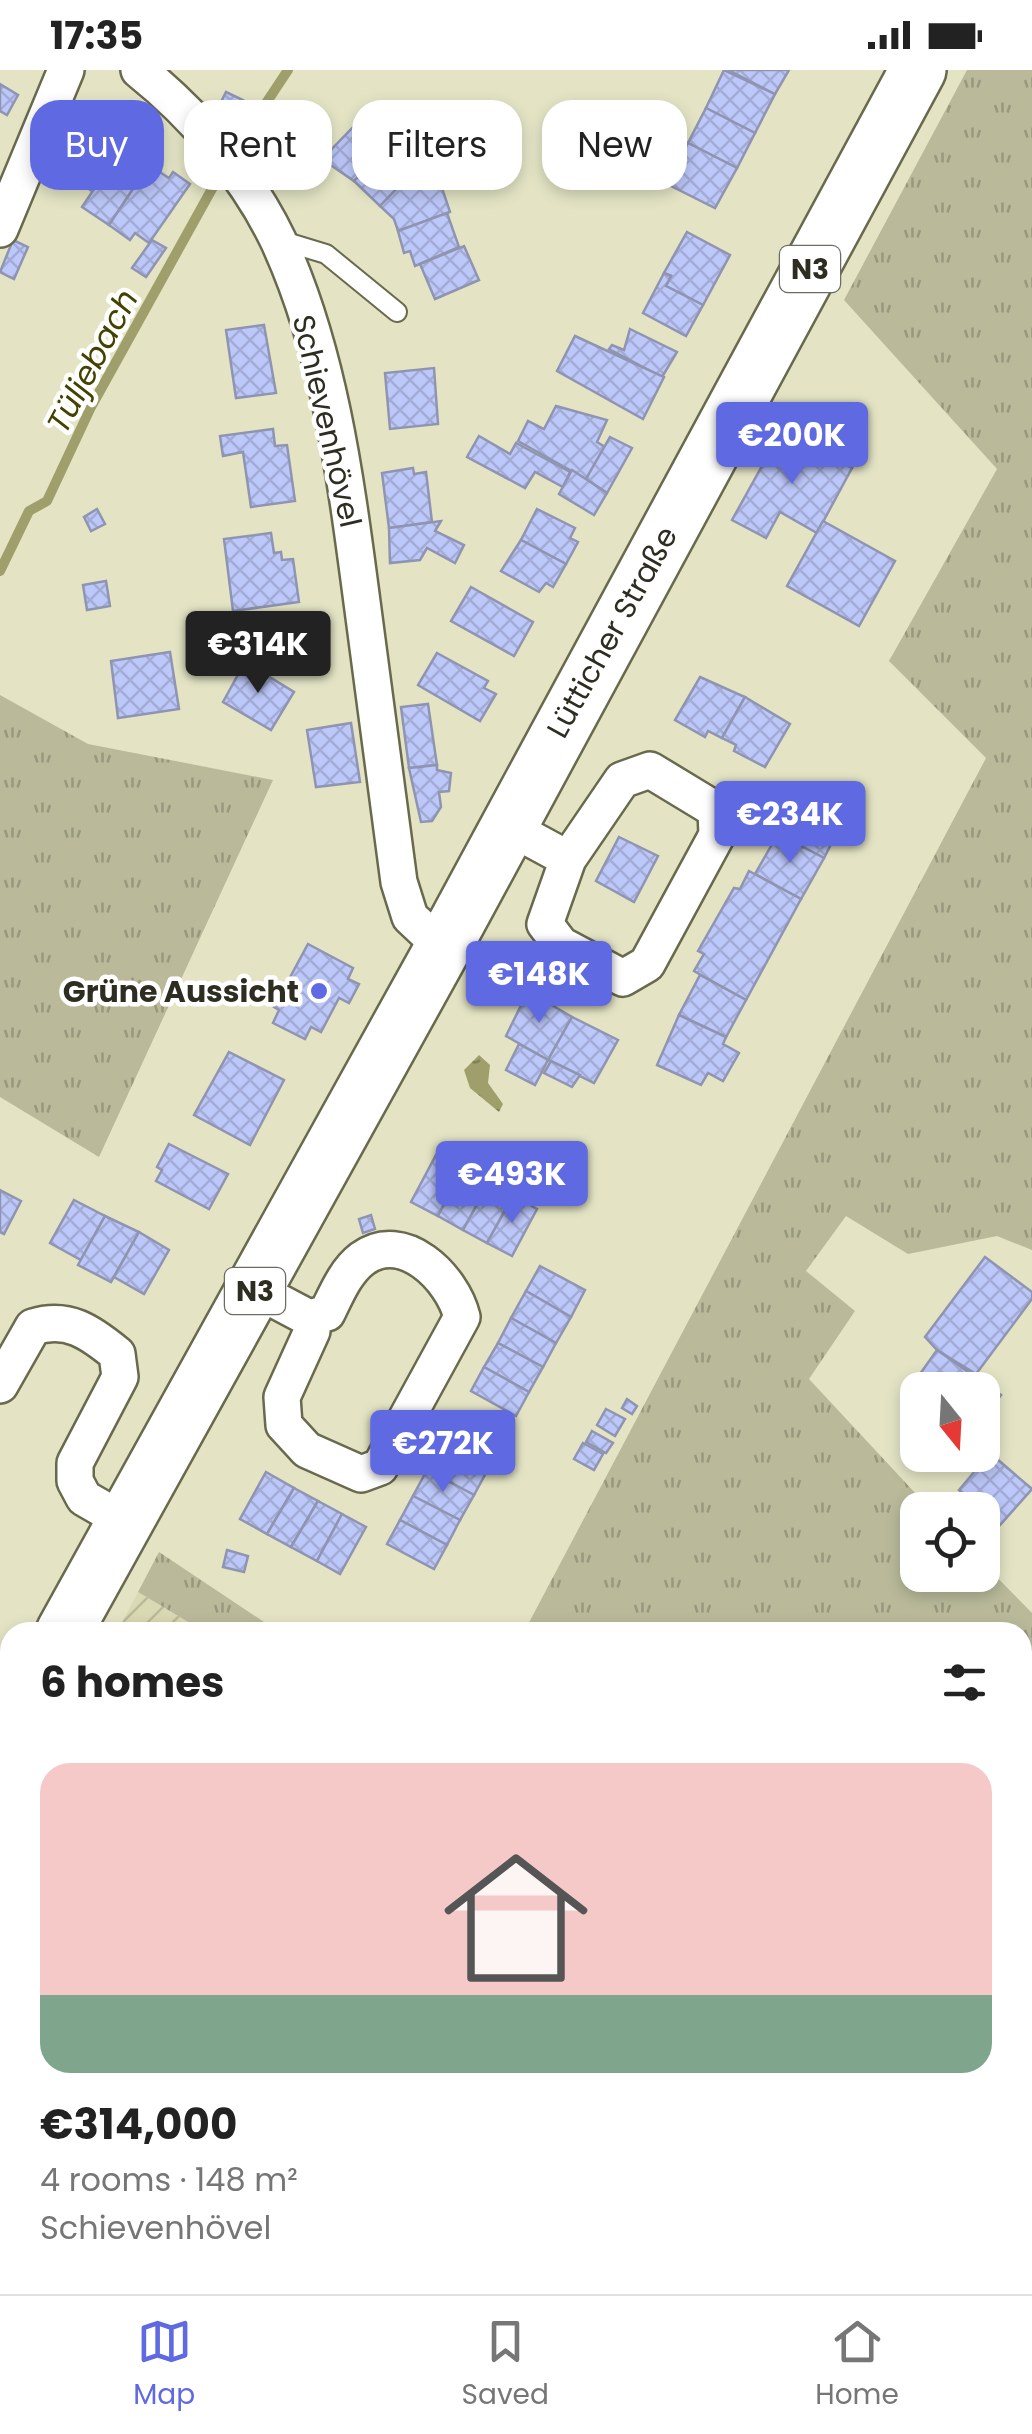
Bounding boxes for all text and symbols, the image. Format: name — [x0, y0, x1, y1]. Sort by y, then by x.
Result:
text: 17:35 — [50, 9, 143, 62]
chip: Buy — [30, 100, 164, 190]
chip: Rent — [184, 100, 332, 190]
chip: Filters — [352, 100, 522, 190]
chip: New — [542, 100, 687, 190]
road number: N3 — [780, 246, 840, 292]
water label: Tüljebach — [35, 281, 149, 441]
street label: Schievenhövel — [282, 311, 372, 531]
pin: €200K — [722, 402, 862, 487]
text: €200K — [738, 412, 846, 457]
street label: Lütticher Straße — [536, 519, 688, 745]
pin: €314K — [188, 611, 328, 696]
text: €314K — [208, 621, 308, 666]
pin: €234K — [720, 781, 860, 866]
text: €234K — [736, 791, 844, 836]
pin: €148K — [469, 941, 609, 1026]
text: €148K — [488, 951, 590, 996]
place label: Grüne Aussicht — [63, 970, 299, 1013]
marker: Grüne Aussicht — [308, 980, 330, 1002]
pin: €493K — [442, 1141, 582, 1226]
text: €493K — [458, 1151, 566, 1196]
road number: N3 — [225, 1268, 285, 1314]
north arrow — [900, 1372, 1000, 1472]
map controls — [900, 1372, 1000, 1592]
pin: €272K — [373, 1410, 513, 1495]
text: €272K — [392, 1420, 494, 1465]
button: locate — [900, 1492, 1000, 1592]
text: 6 homes — [40, 1653, 225, 1712]
icon: filters — [937, 1655, 992, 1710]
icon: home — [426, 1828, 606, 2008]
text: €314,000 — [40, 2095, 237, 2154]
text: 4 rooms · 148 m² — [40, 2157, 298, 2202]
text: Schievenhövel — [40, 2205, 271, 2250]
tab: Map — [133, 2314, 195, 2416]
tab: Saved — [462, 2314, 549, 2416]
tab: Home — [815, 2314, 899, 2416]

